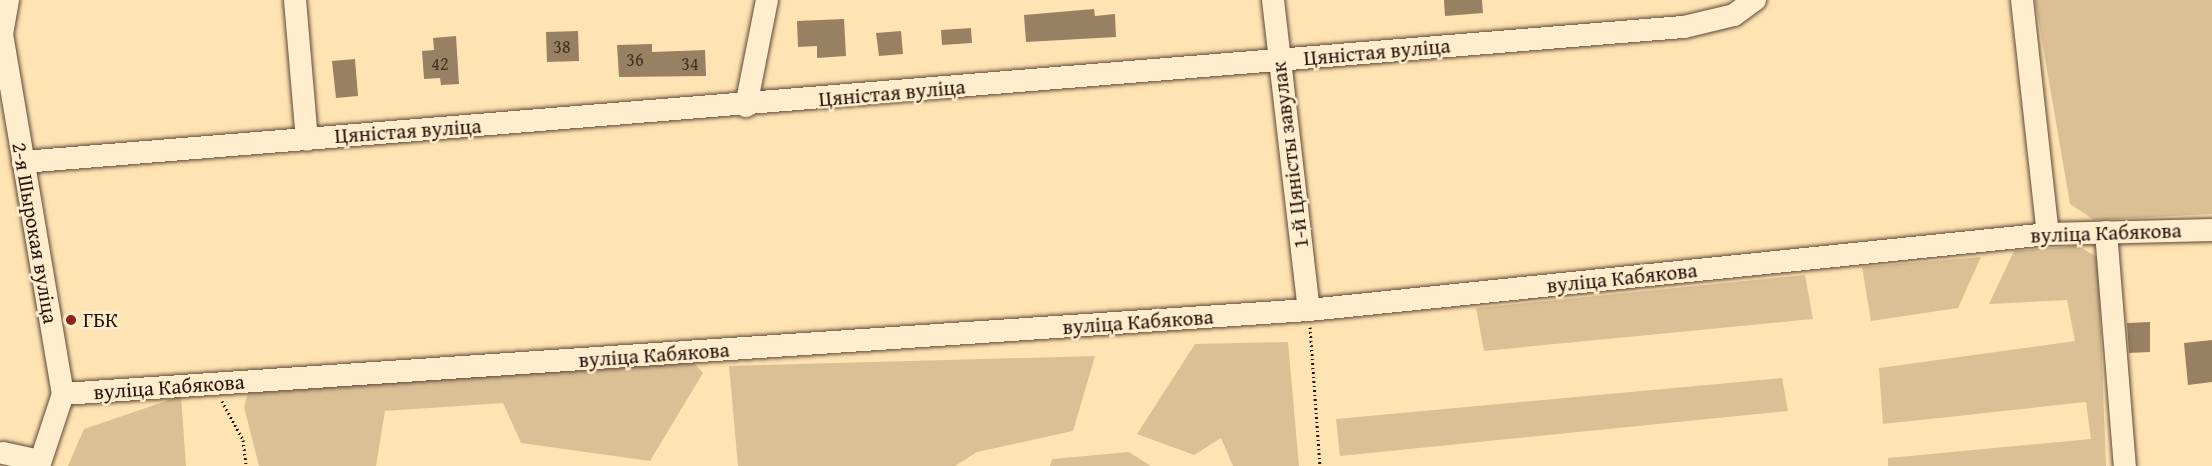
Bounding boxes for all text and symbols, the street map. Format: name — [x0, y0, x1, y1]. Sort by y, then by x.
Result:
street label: Цяністая вуліца — [1303, 33, 1451, 71]
house number: 38 — [553, 36, 571, 58]
house number: 36 — [626, 49, 644, 71]
house number: 42 — [431, 53, 449, 75]
house number: 34 — [681, 53, 699, 75]
street label: 1-й Цяністы завулак — [1266, 60, 1314, 250]
street label: Цяністая вуліца — [818, 74, 966, 112]
street label: Цяністая вуліца — [334, 113, 482, 149]
street label: 2-я Шырокая вуліца — [7, 140, 63, 326]
street label: вуліца Кабякова — [2030, 218, 2182, 248]
street label: вуліца Кабякова — [1546, 258, 1698, 298]
street label: вуліца Кабякова — [1062, 304, 1214, 340]
place label: ГБК — [83, 307, 118, 333]
marker: ГБК — [64, 313, 78, 327]
street label: вуліца Кабякова — [578, 337, 730, 373]
street label: вуліца Кабякова — [93, 369, 245, 405]

